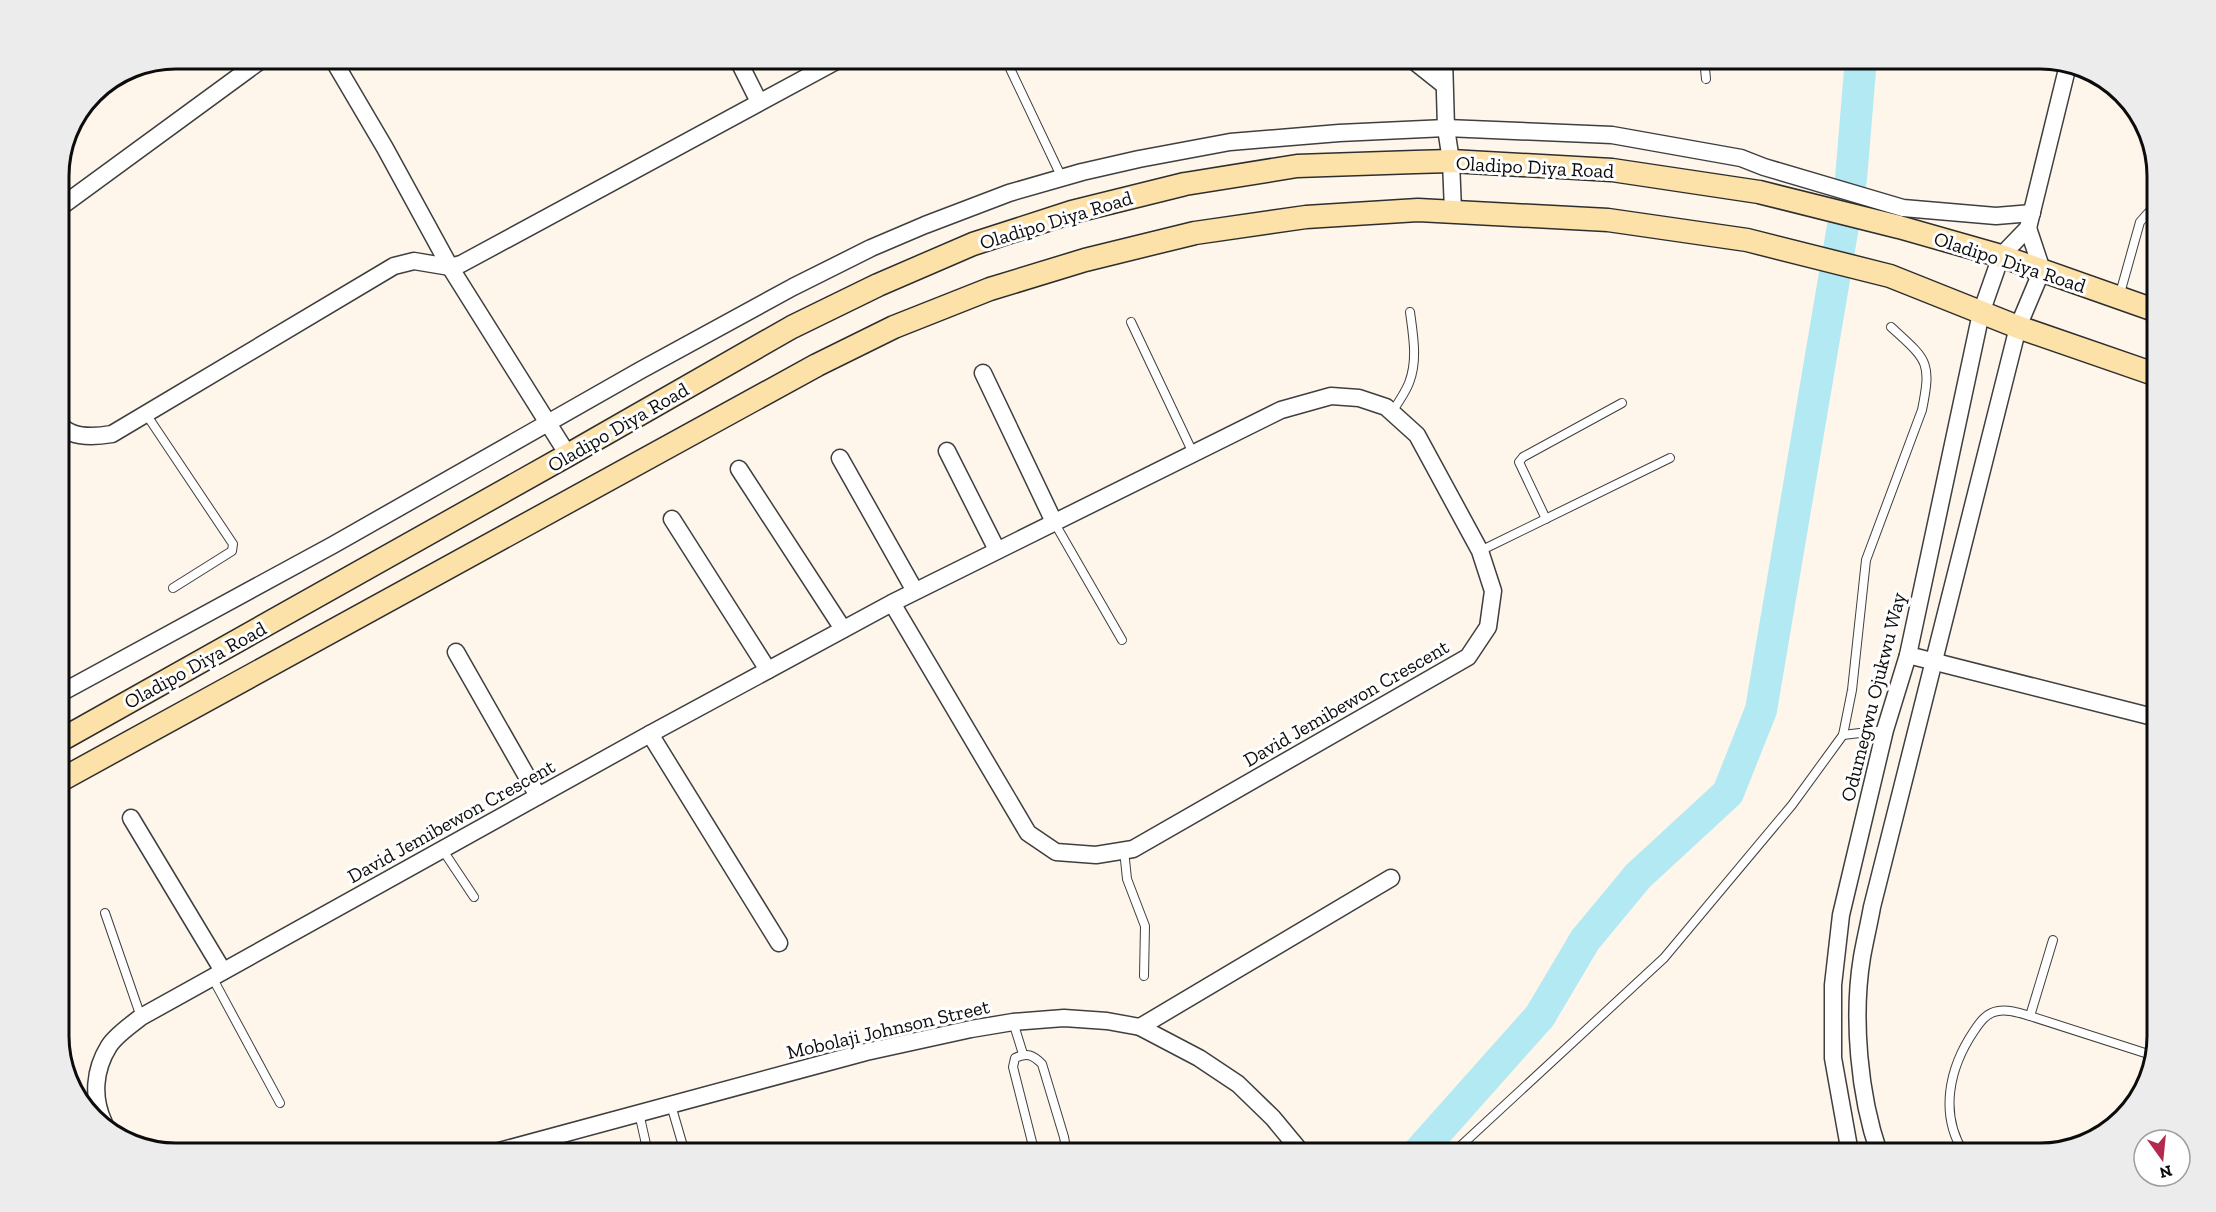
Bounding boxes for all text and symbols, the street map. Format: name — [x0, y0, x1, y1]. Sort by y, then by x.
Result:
street label: Oladipo Diya Road — [1455, 151, 1615, 183]
street label: Oladipo Diya Road — [977, 185, 1135, 255]
street label: Oladipo Diya Road — [1931, 226, 2089, 298]
street label: Oladipo Diya Road — [543, 377, 693, 477]
street label: Odumegwu Ojukwu Way — [1835, 589, 1911, 804]
street label: Oladipo Diya Road — [120, 616, 270, 714]
street label: David Jemibewon Crescent — [1239, 634, 1454, 772]
street label: David Jemibewon Crescent — [343, 754, 559, 888]
street label: Mobolaji Johnson Street — [784, 994, 992, 1064]
north arrow — [2132, 1128, 2192, 1188]
text: N — [2157, 1161, 2174, 1183]

